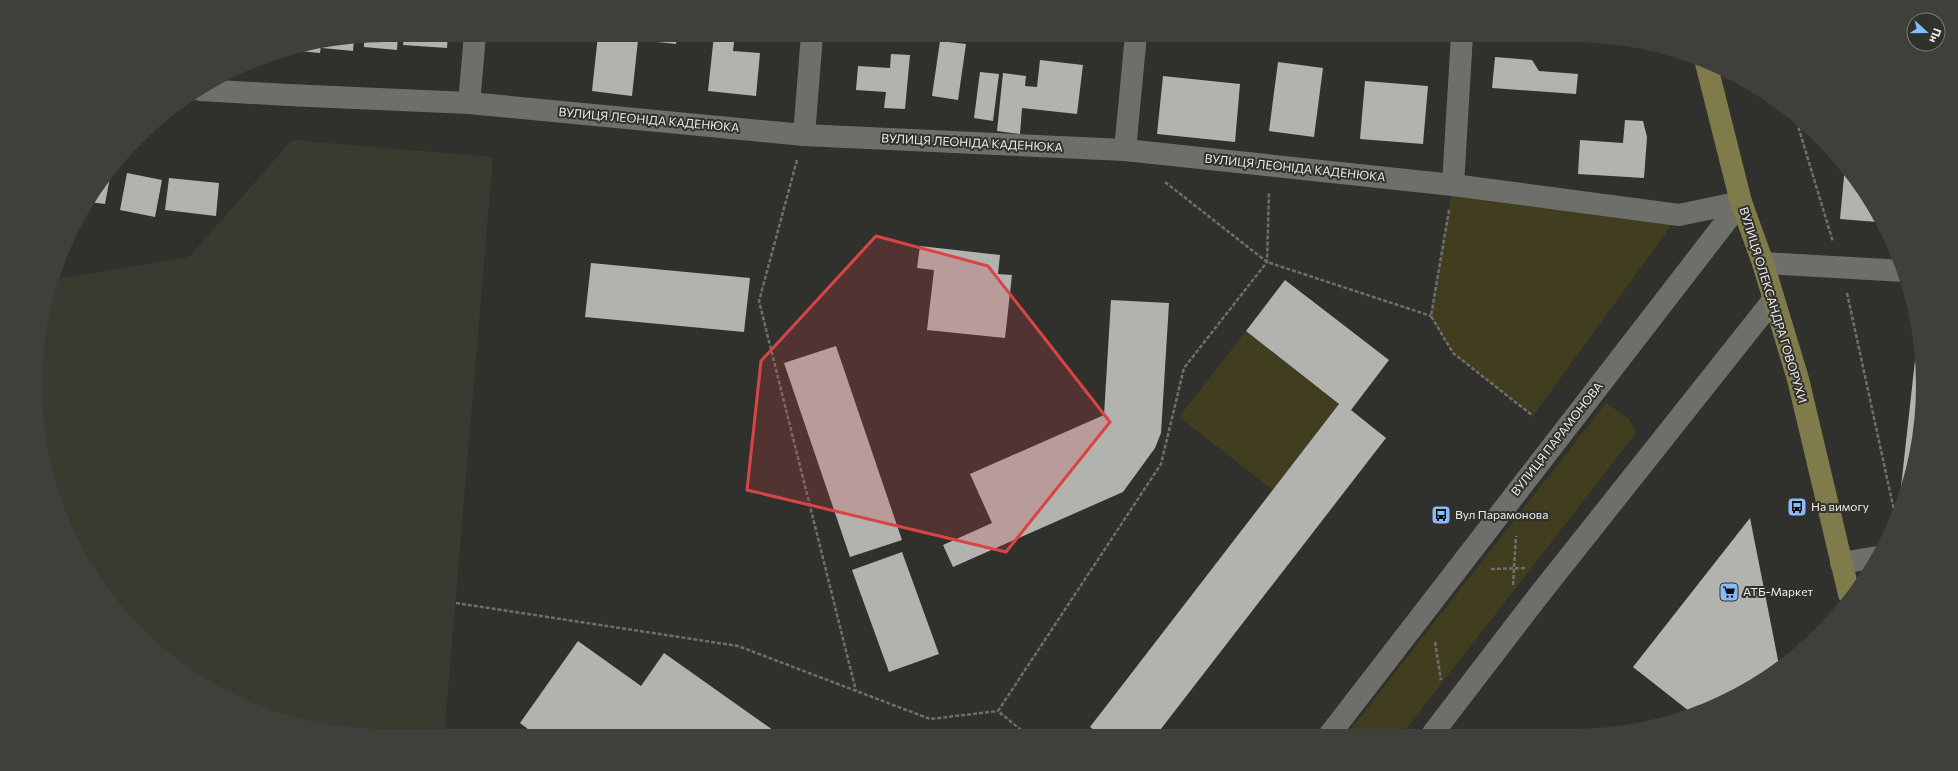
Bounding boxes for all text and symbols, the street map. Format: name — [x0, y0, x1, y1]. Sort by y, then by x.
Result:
north arrow — [1906, 12, 1946, 52]
text: Пн — [1927, 27, 1944, 45]
street label: ВУЛИЦЯ ЛЕОНІДА КАДЕНЮКА — [558, 104, 740, 134]
street label: ВУЛИЦЯ ЛЕОНІДА КАДЕНЮКА — [881, 130, 1063, 154]
street label: ВУЛИЦЯ ЛЕОНІДА КАДЕНЮКА — [1204, 151, 1386, 183]
street label: ВУЛИЦЯ ОЛЕКСАНДРА ГОВОРУХИ — [1737, 205, 1811, 404]
street label: ВУЛИЦЯ ПАРАМОНОВА — [1507, 379, 1605, 498]
bus stop icon: На вимогу — [1786, 496, 1808, 518]
place label: На вимогу — [1811, 499, 1869, 513]
bus stop icon: Вул Парамонова — [1430, 504, 1452, 526]
place label: Вул Парамонова — [1455, 507, 1548, 521]
supermarket icon: АТБ-Маркет — [1718, 581, 1740, 603]
place label: АТБ-Маркет — [1743, 584, 1814, 598]

